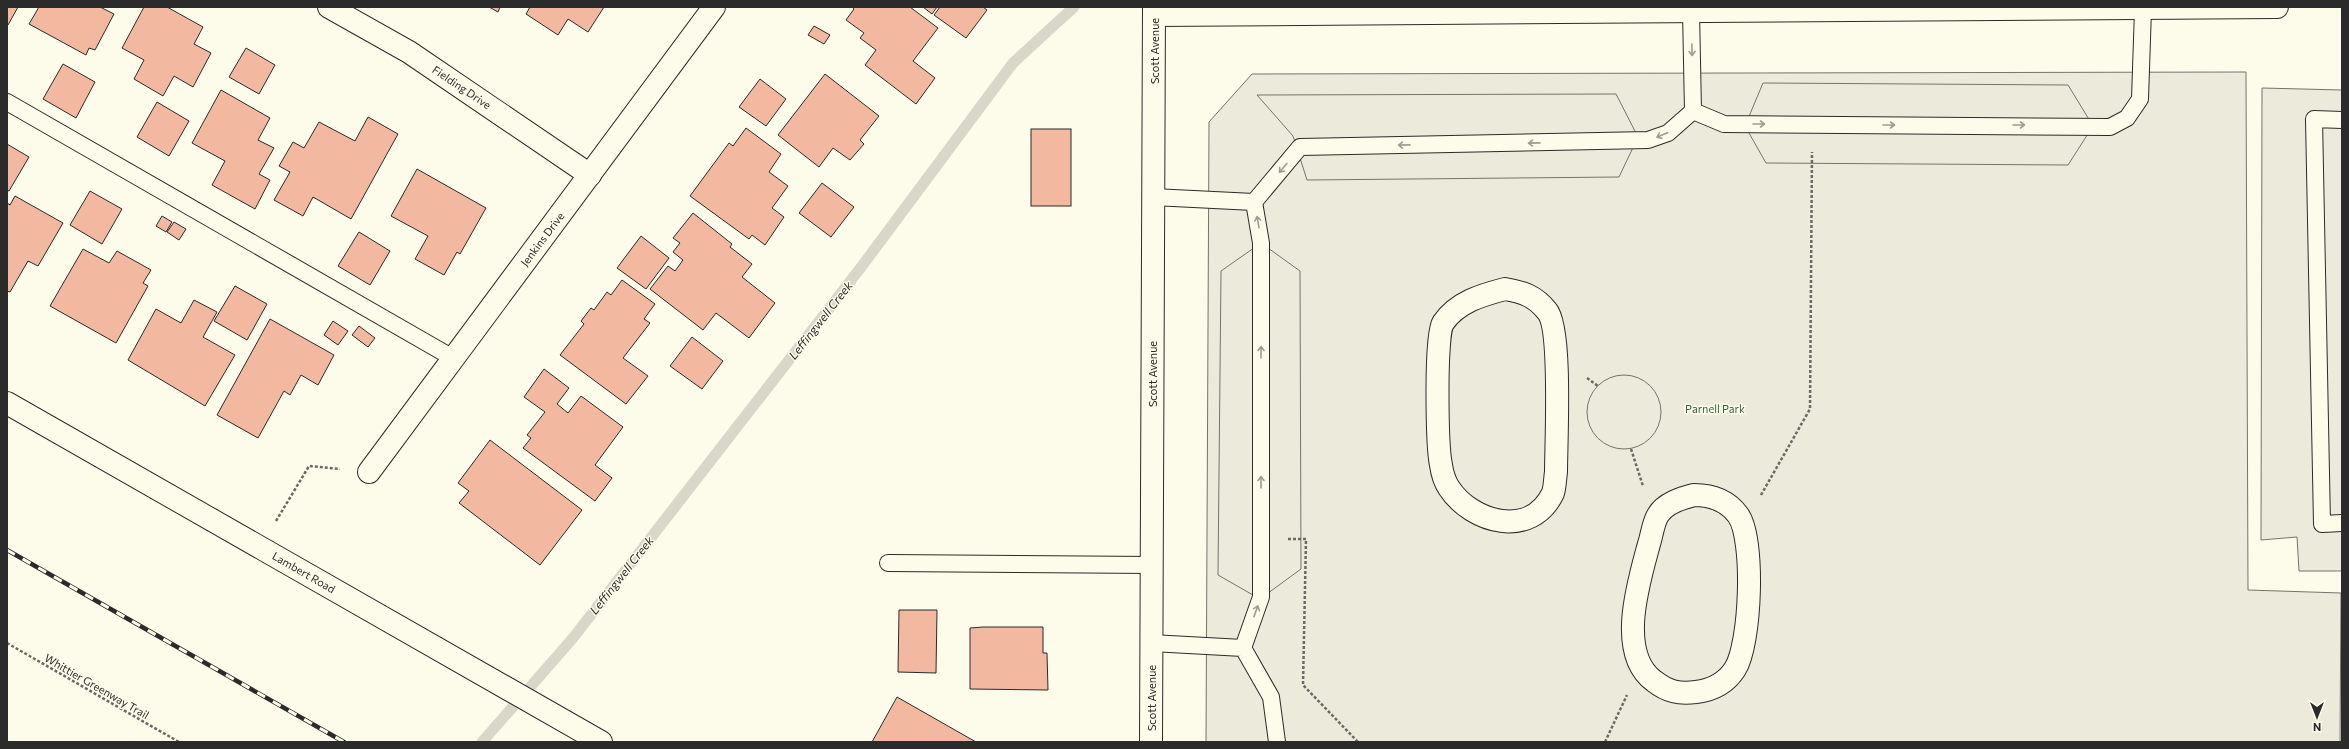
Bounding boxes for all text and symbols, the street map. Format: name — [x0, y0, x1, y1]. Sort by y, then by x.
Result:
street label: Scott Avenue — [1148, 18, 1161, 84]
one-way arrow — [1688, 43, 1696, 56]
street label: Fielding Drive — [430, 63, 494, 111]
one-way arrow — [1752, 120, 1765, 128]
one-way arrow — [1882, 121, 1895, 129]
one-way arrow — [2012, 122, 2025, 129]
one-way arrow — [1657, 131, 1669, 139]
one-way arrow — [1528, 139, 1541, 147]
one-way arrow — [1398, 142, 1411, 149]
one-way arrow — [1279, 162, 1288, 173]
street label: Jenkins Drive — [518, 209, 567, 269]
one-way arrow — [1254, 216, 1262, 229]
water label: Leffingwell Creek — [785, 278, 855, 362]
street label: Scott Avenue — [1146, 341, 1159, 407]
one-way arrow — [1257, 346, 1265, 359]
park label: Parnell Park — [1685, 402, 1745, 415]
one-way arrow — [1257, 476, 1265, 489]
water label: Leffingwell Creek — [586, 533, 656, 617]
street label: Lambert Road — [270, 549, 338, 595]
one-way arrow — [1253, 605, 1261, 617]
street label: Whittier Greenway Trail — [42, 651, 152, 721]
street label: Scott Avenue — [1145, 665, 1158, 731]
north arrow — [2297, 697, 2337, 737]
text: N — [2313, 721, 2321, 734]

